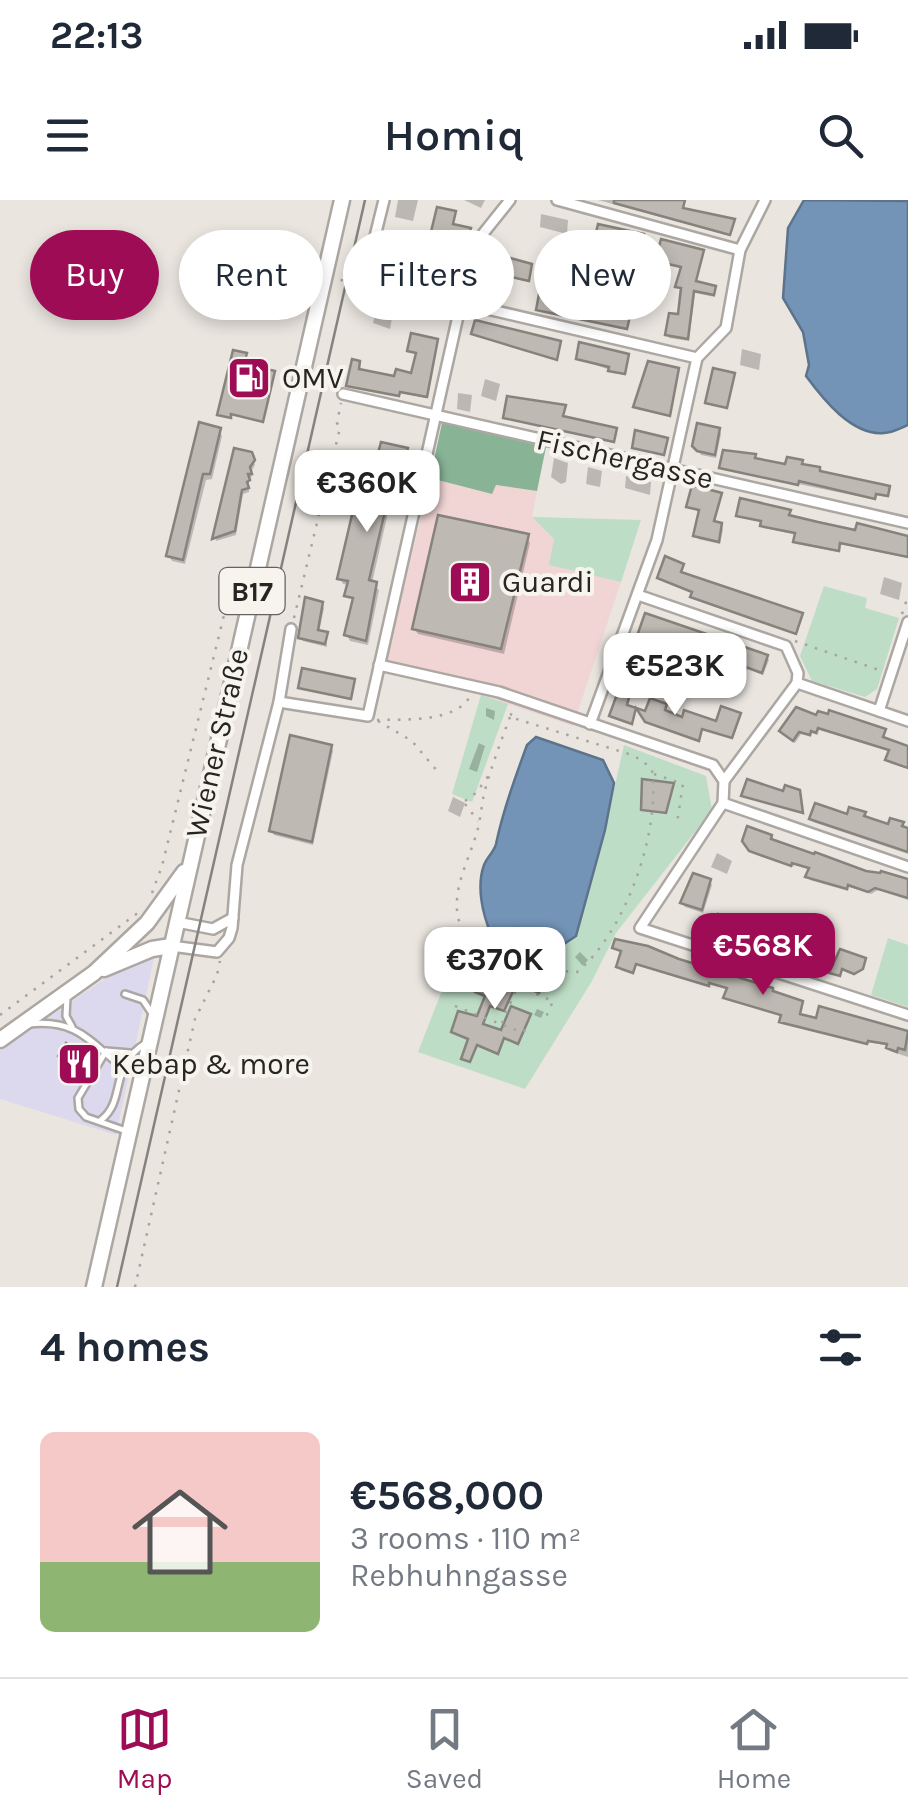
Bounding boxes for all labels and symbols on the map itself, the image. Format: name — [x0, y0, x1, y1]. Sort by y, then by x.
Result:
fuel station icon: OMV — [226, 355, 272, 401]
place label: OMV — [282, 360, 344, 396]
street label: Fischergasse — [533, 421, 717, 497]
pin: €360K — [297, 450, 437, 535]
building icon: Guardi — [447, 559, 493, 605]
place label: Guardi — [502, 564, 594, 600]
road number: B17 — [220, 568, 284, 614]
pin: €523K — [605, 633, 745, 718]
street label: Wiener Straße — [178, 645, 256, 841]
pin: €568K — [693, 913, 833, 998]
pin: €370K — [425, 927, 565, 1012]
restaurant icon: Kebap & more — [56, 1041, 102, 1087]
place label: Kebap & more — [112, 1046, 310, 1082]

